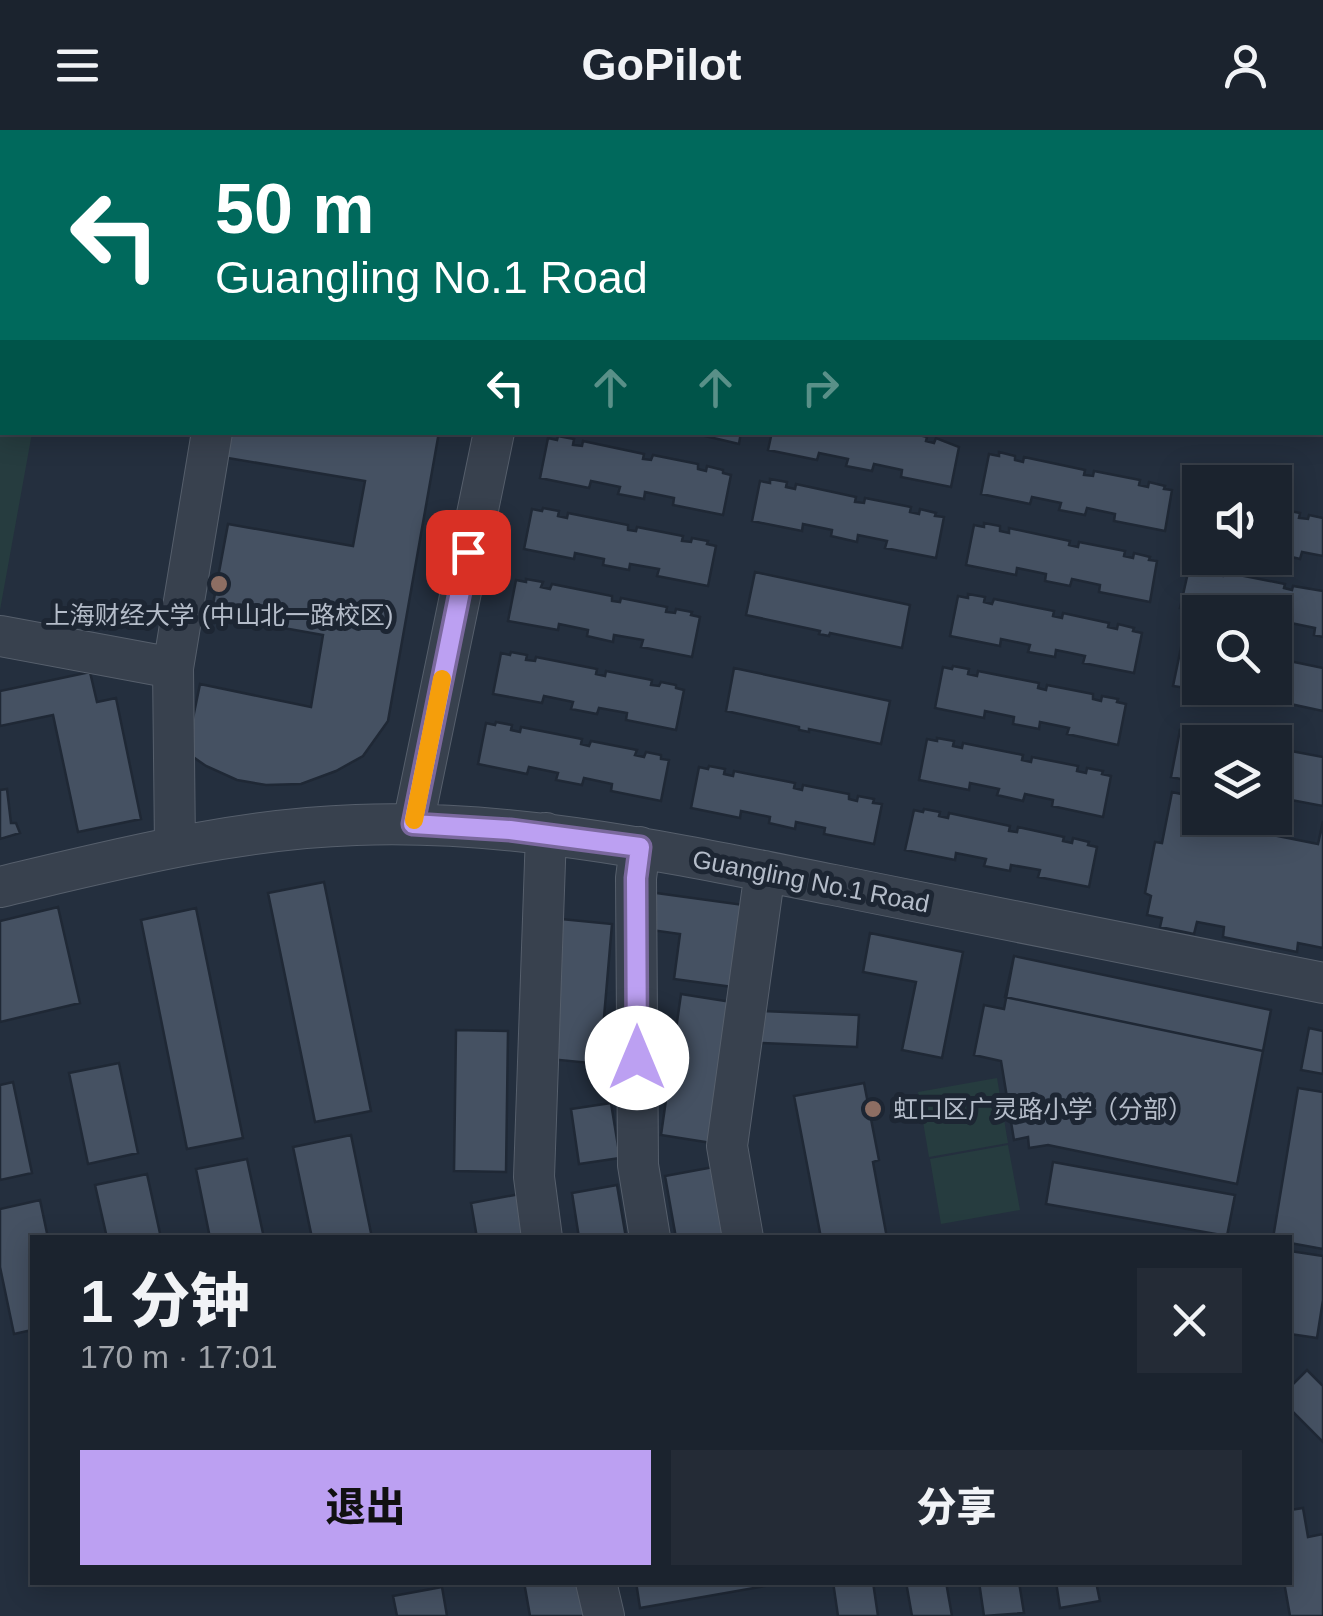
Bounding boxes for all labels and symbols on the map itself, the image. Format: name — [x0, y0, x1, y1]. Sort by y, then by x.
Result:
pin — [426, 510, 511, 595]
marker: 上海财经大学 (中山北一路校区) — [208, 573, 230, 595]
place label: 上海财经大学 (中山北一路校区) — [45, 601, 393, 629]
street label: Guangling No.1 Road — [690, 844, 932, 918]
position arrow — [585, 1006, 689, 1110]
place label: 虹口区广灵路小学（分部） — [893, 1095, 1193, 1123]
marker: 虹口区广灵路小学（分部） — [862, 1098, 884, 1120]

